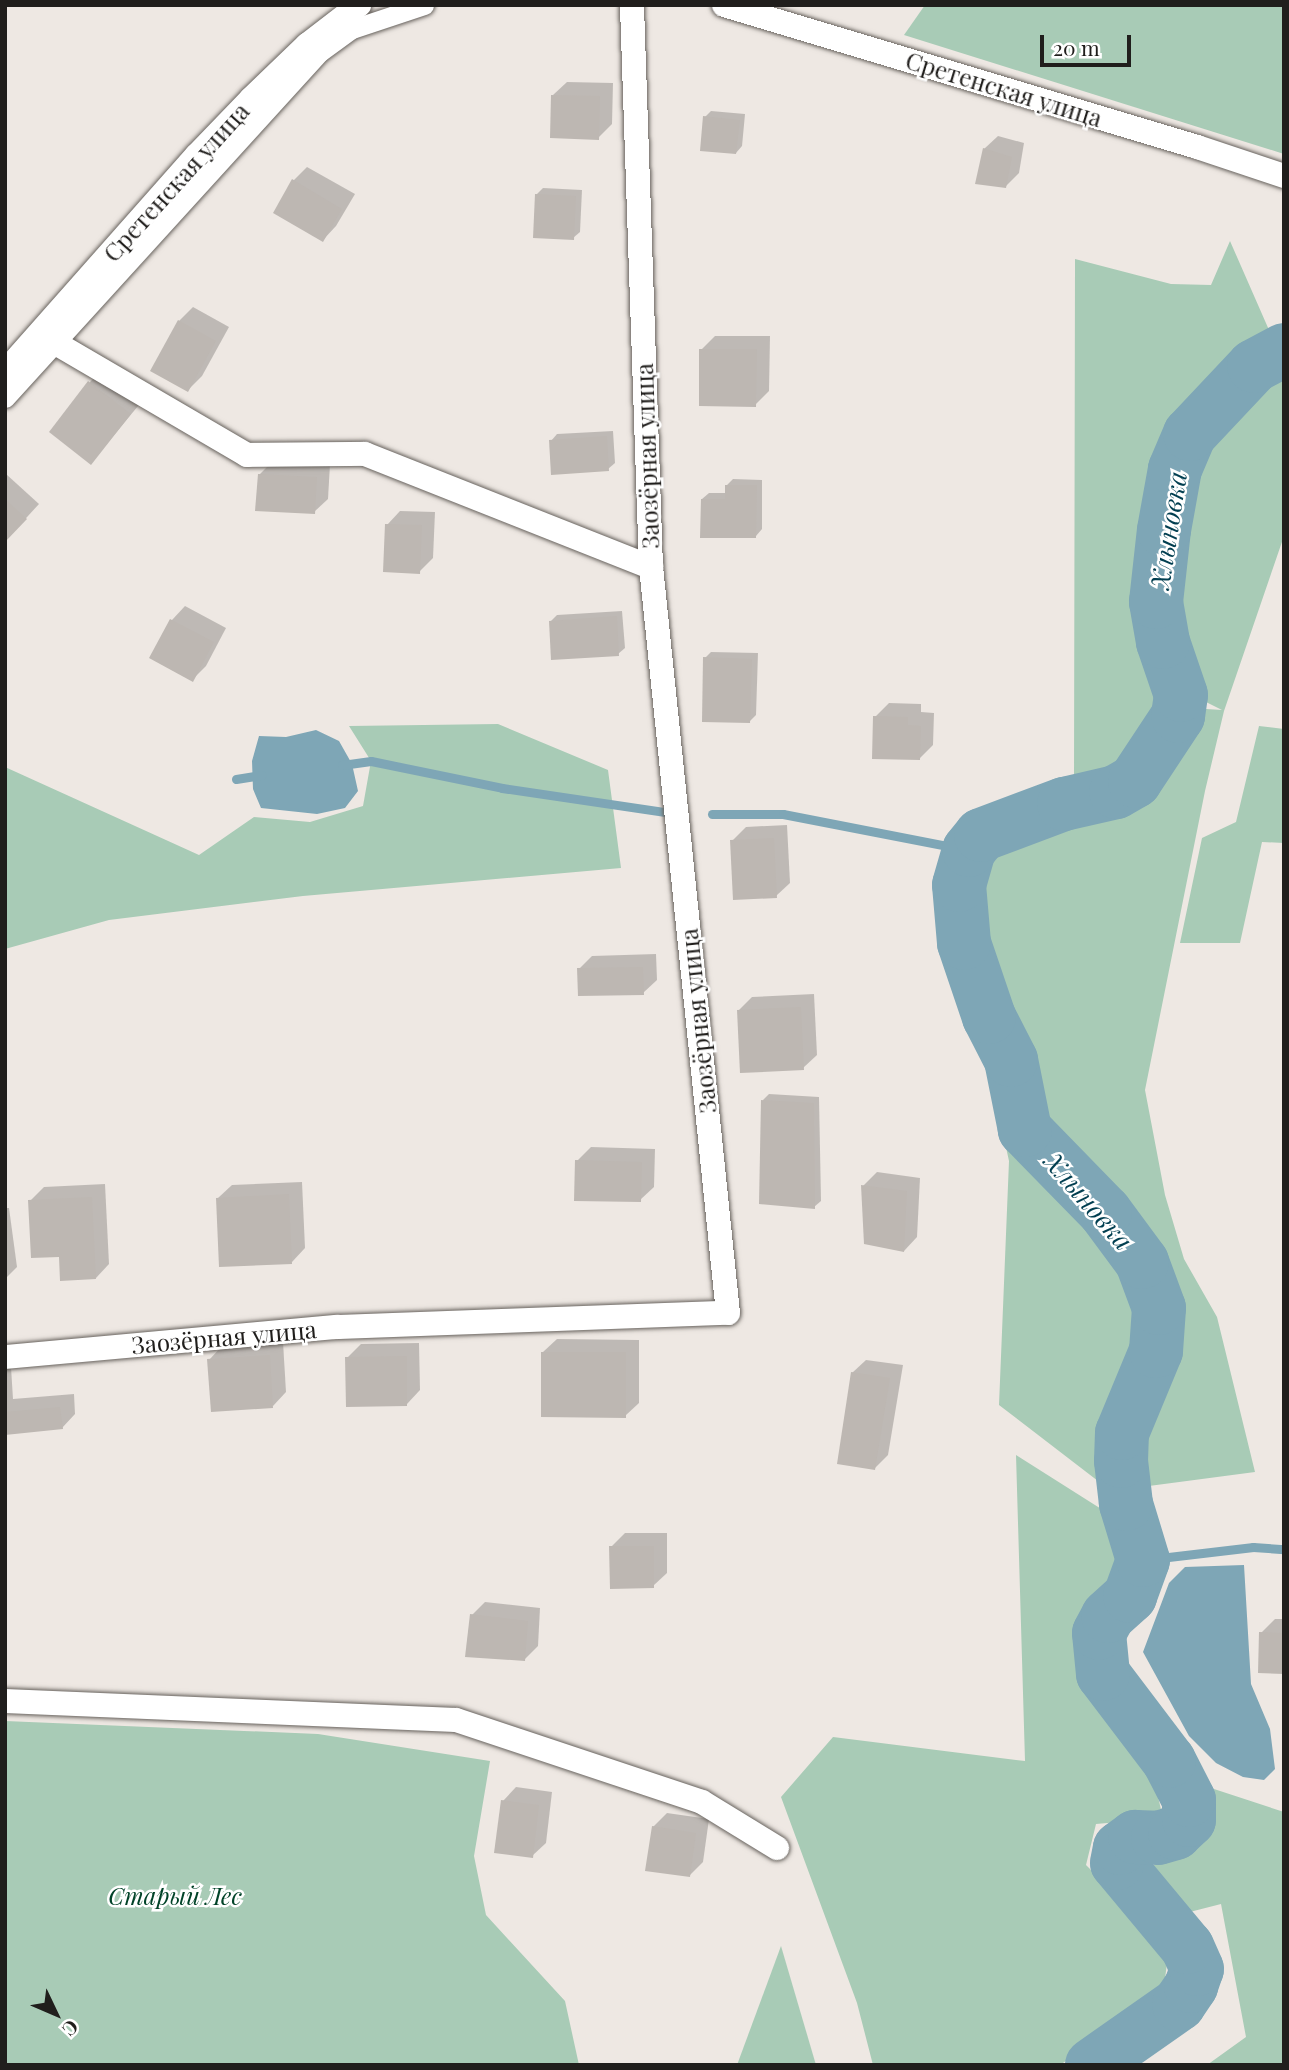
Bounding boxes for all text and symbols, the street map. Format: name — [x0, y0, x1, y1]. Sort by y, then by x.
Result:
scale bar — [1044, 21, 1135, 65]
text: 20 m — [1053, 33, 1100, 61]
street label: Сретенская улица — [902, 45, 1106, 133]
street label: Сретенская улица — [97, 97, 255, 267]
street label: Заозёрная улица — [629, 363, 665, 549]
water label: Хлыновка — [1143, 469, 1193, 591]
street label: Заозёрная улица — [674, 927, 722, 1115]
water label: Хлыновка — [1038, 1146, 1140, 1256]
street label: Заозёрная улица — [130, 1315, 318, 1359]
park label: Старый Лес — [108, 1882, 242, 1910]
north arrow — [21, 1979, 91, 2049]
text: С — [57, 2015, 85, 2042]

